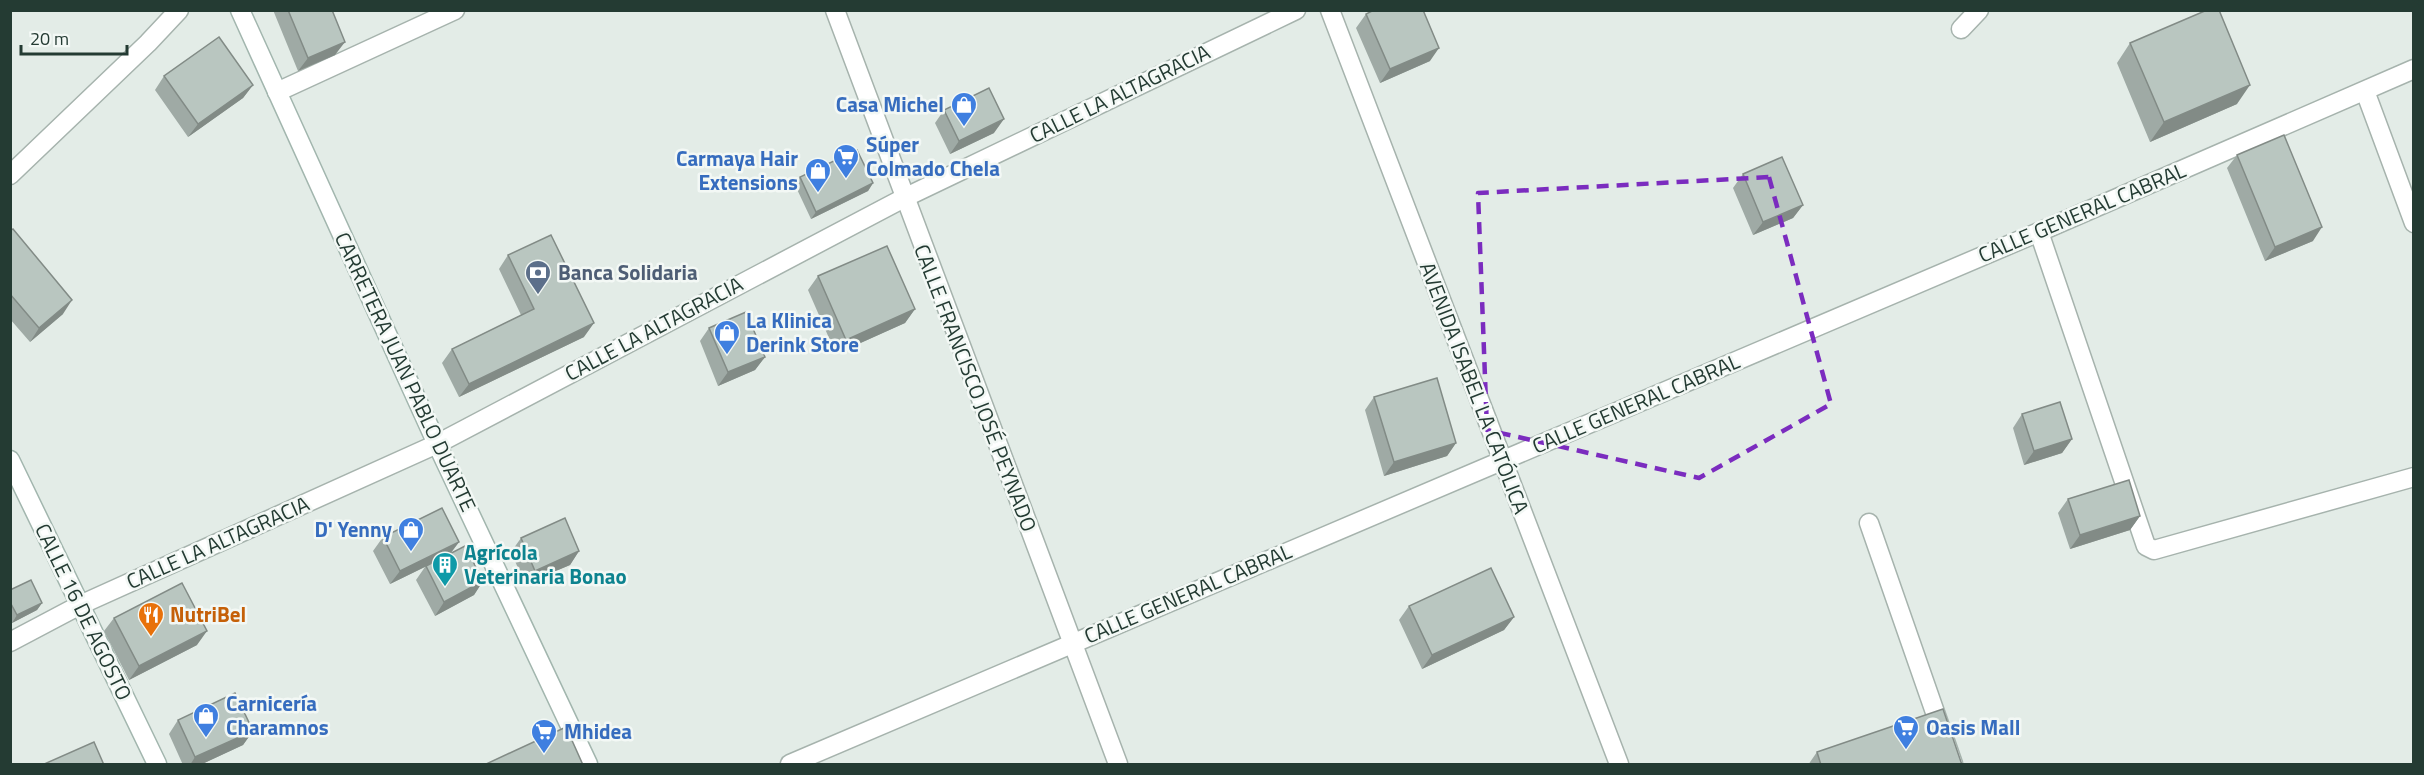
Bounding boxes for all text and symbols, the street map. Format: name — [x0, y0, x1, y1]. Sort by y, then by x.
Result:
scale bar — [21, 18, 128, 56]
text: 20 m — [30, 25, 69, 52]
street label: CALLE LA ALTAGRACIA — [1024, 35, 1216, 151]
place label: Casa Michel — [836, 88, 944, 120]
shop icon: Casa Michel — [949, 90, 979, 128]
place label: Súper Colmado Chela — [866, 128, 1000, 184]
place label: Carmaya Hair Extensions — [676, 142, 798, 198]
supermarket icon: Súper Colmado Chela — [831, 142, 861, 180]
street label: CALLE GENERAL CABRAL — [1973, 154, 2190, 270]
shop icon: Carmaya Hair Extensions — [803, 156, 833, 194]
street label: CARRETERA JUAN PABLO DUARTE — [327, 227, 485, 517]
street label: CALLE FRANCISCO JOSÉ PEYNADO — [906, 239, 1046, 536]
place label: Banca Solidaria — [558, 256, 698, 288]
street label: AVENIDA ISABEL LA CATÓLICA — [1412, 257, 1538, 519]
bank icon: Banca Solidaria — [523, 258, 553, 296]
street label: CALLE LA ALTAGRACIA — [559, 267, 749, 389]
place label: La Klinica Derink Store — [746, 304, 859, 360]
shop icon: La Klinica Derink Store — [712, 318, 742, 356]
street label: CALLE GENERAL CABRAL — [1527, 345, 1744, 461]
street label: CALLE LA ALTAGRACIA — [121, 487, 315, 597]
place label: D' Yenny — [314, 513, 392, 545]
shop icon: D' Yenny — [396, 515, 426, 553]
street label: CALLE 16 DE AGOSTO — [27, 518, 141, 705]
street label: CALLE GENERAL CABRAL — [1079, 535, 1296, 651]
place label: Agrícola Veterinaria Bonao — [464, 536, 627, 592]
building icon: Agrícola Veterinaria Bonao — [430, 550, 460, 588]
place label: NutriBel — [170, 598, 246, 630]
restaurant icon: NutriBel — [136, 600, 166, 638]
place label: Carnicería Charamnos — [226, 687, 329, 743]
shop icon: Carnicería Charamnos — [191, 701, 221, 739]
place label: Oasis Mall — [1926, 711, 2020, 743]
supermarket icon: Oasis Mall — [1891, 713, 1921, 751]
place label: Mhidea — [564, 715, 632, 747]
supermarket icon: Mhidea — [529, 717, 559, 755]

